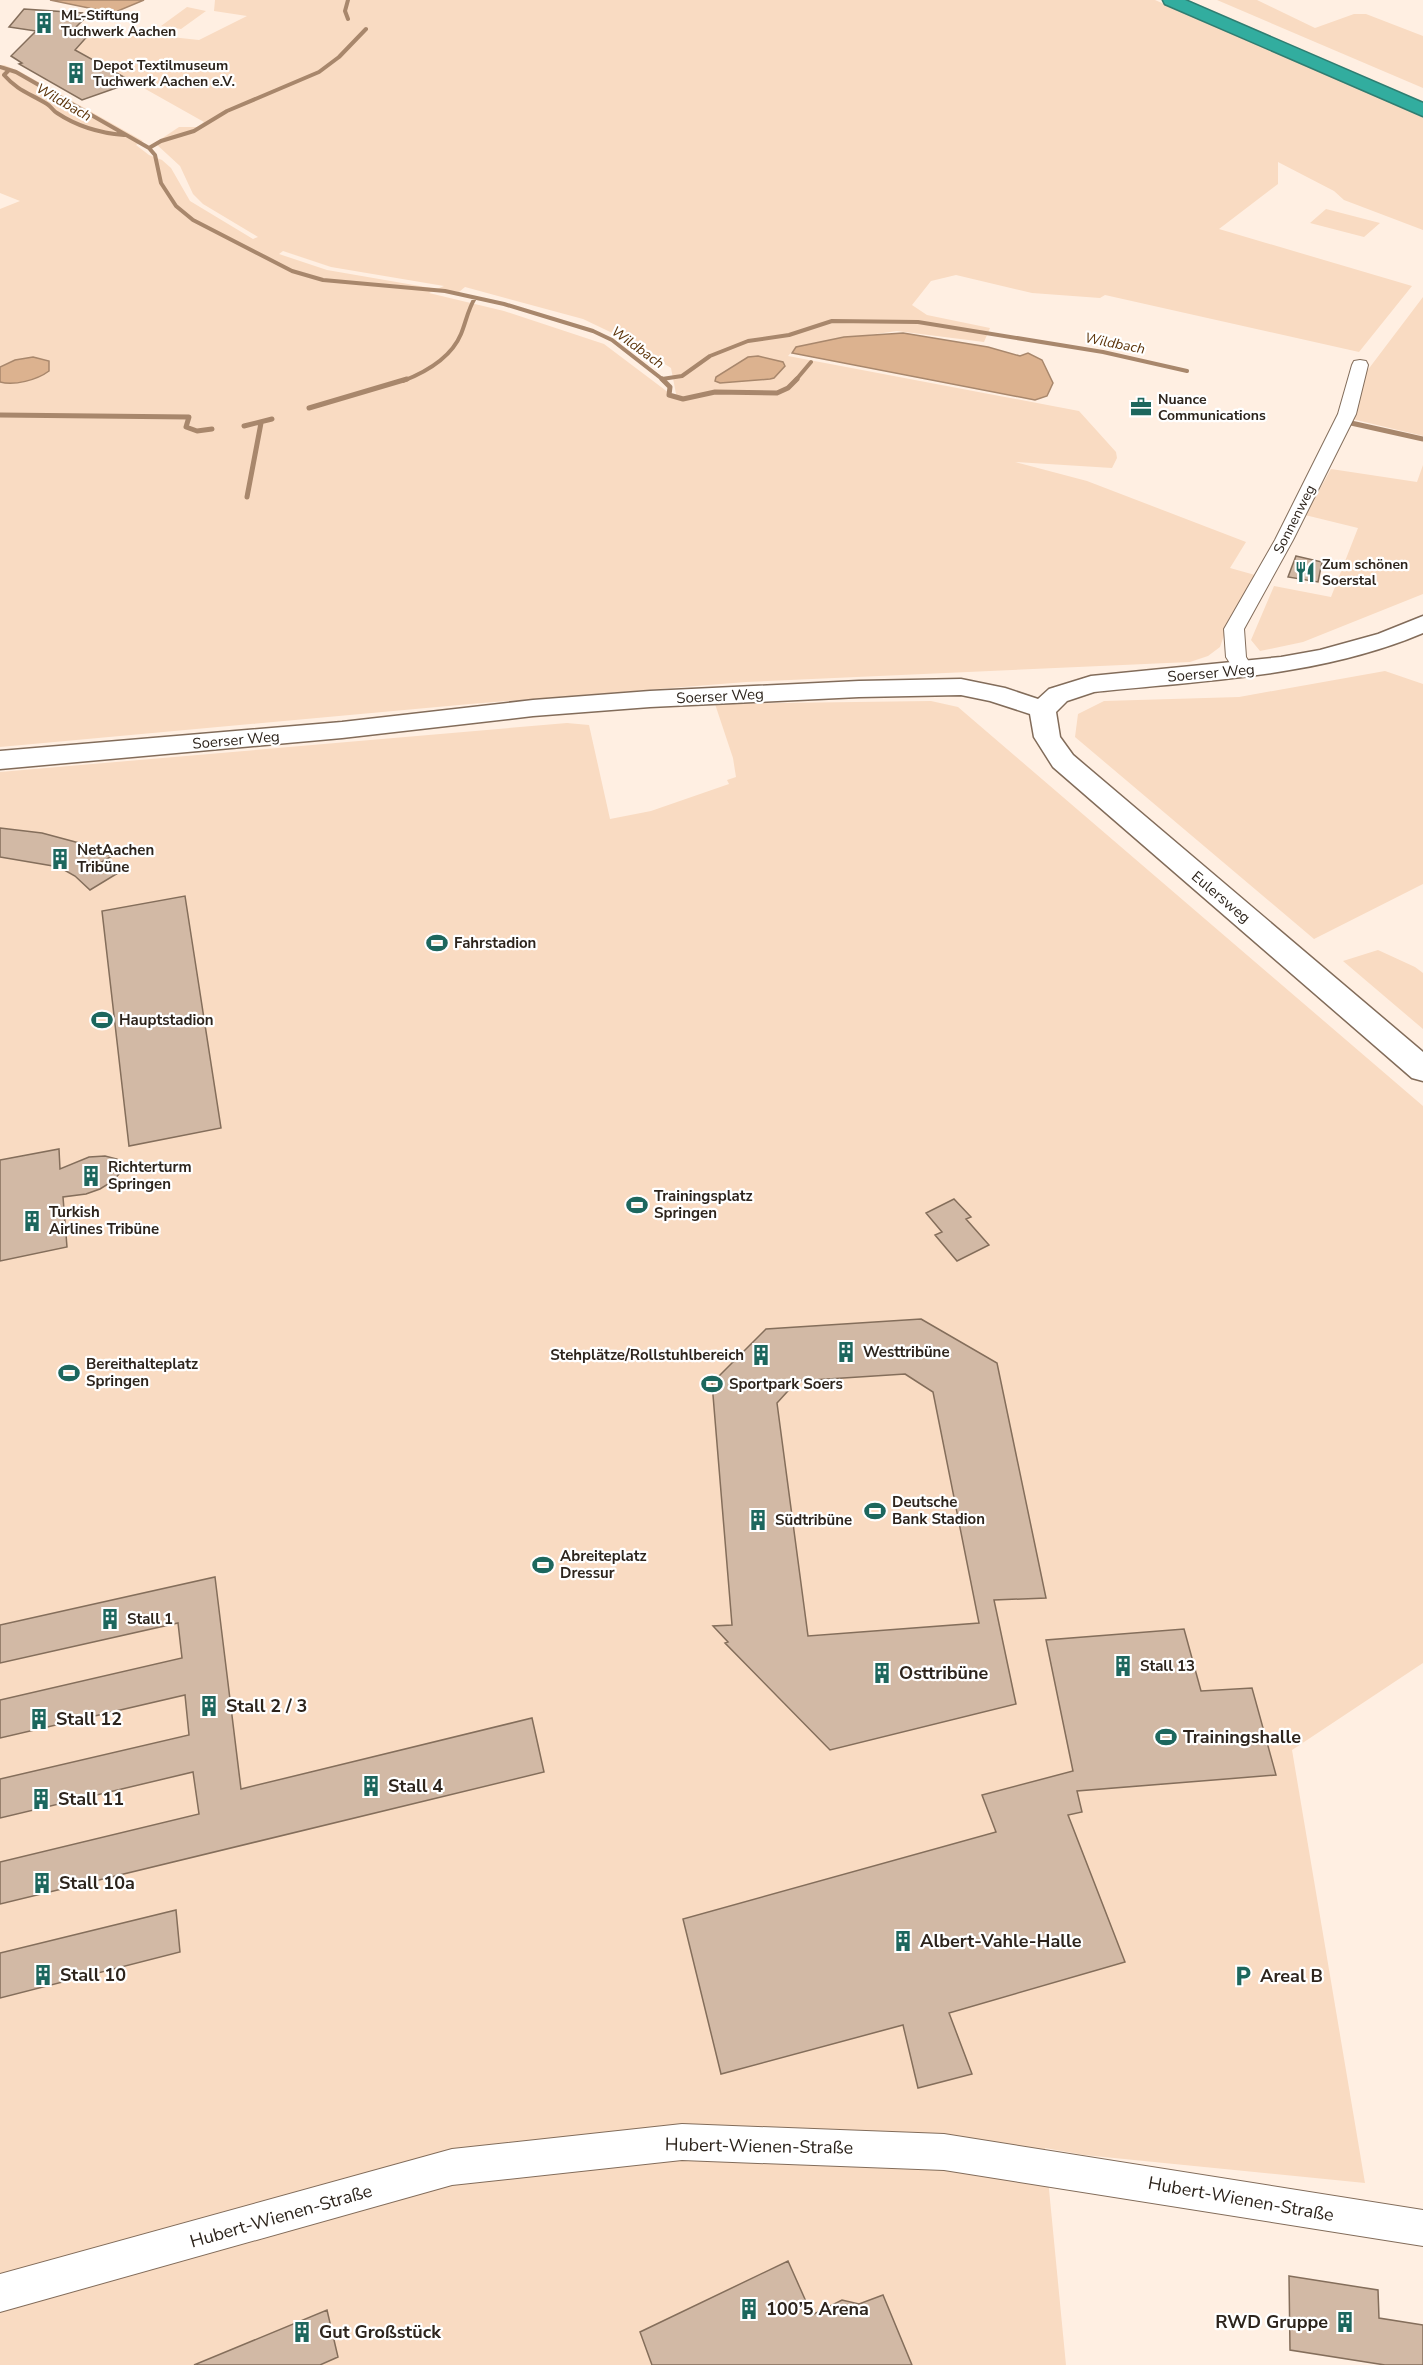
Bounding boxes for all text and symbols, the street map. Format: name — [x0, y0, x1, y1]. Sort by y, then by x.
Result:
place label: ML-Stiftung Tuchwerk Aachen — [61, 6, 176, 41]
building icon: ML-Stiftung Tuchwerk Aachen — [32, 11, 56, 35]
place label: Depot Textilmuseum Tuchwerk Aachen e.V. — [93, 56, 235, 91]
building icon: Depot Textilmuseum Tuchwerk Aachen e.V. — [64, 61, 88, 85]
water label: Wildbach — [33, 79, 95, 126]
water label: Wildbach — [607, 322, 668, 373]
water label: Wildbach — [1083, 328, 1147, 359]
place label: Nuance Communications — [1158, 390, 1266, 425]
office icon: Nuance Communications — [1129, 395, 1153, 419]
street label: Sonnenweg — [1269, 482, 1320, 557]
place label: Zum schönen Soerstal — [1322, 555, 1408, 590]
restaurant icon: Zum schönen Soerstal — [1293, 560, 1317, 584]
street label: Soerser Weg — [1166, 659, 1256, 687]
street label: Soerser Weg — [676, 684, 764, 708]
street label: Soerser Weg — [191, 726, 281, 754]
place label: NetAachen Tribüne — [77, 840, 154, 877]
building icon: NetAachen Tribüne — [48, 847, 72, 871]
street label: Eulersweg — [1187, 866, 1255, 928]
sports icon: Fahrstadion — [425, 931, 449, 955]
place label: Fahrstadion — [454, 933, 536, 953]
sports icon: Hauptstadion — [90, 1008, 114, 1032]
place label: Hauptstadion — [119, 1010, 214, 1030]
place label: Richterturm Springen — [108, 1157, 192, 1194]
building icon: Richterturm Springen — [79, 1164, 103, 1188]
place label: Trainingsplatz Springen — [654, 1186, 753, 1223]
sports icon: Trainingsplatz Springen — [625, 1193, 649, 1217]
place label: Turkish Airlines Tribüne — [49, 1202, 159, 1239]
building icon: Turkish Airlines Tribüne — [20, 1209, 44, 1233]
building icon: Westtribüne — [834, 1340, 858, 1364]
place label: Westtribüne — [863, 1342, 950, 1362]
building icon: Stehplätze/Rollstuhlbereich — [749, 1343, 773, 1367]
place label: Stehplätze/Rollstuhlbereich — [550, 1345, 744, 1365]
place label: Bereithalteplatz Springen — [86, 1354, 198, 1391]
sports icon: Bereithalteplatz Springen — [57, 1361, 81, 1385]
sports icon: Sportpark Soers — [700, 1372, 724, 1396]
place label: Sportpark Soers — [729, 1374, 843, 1394]
place label: Deutsche Bank Stadion — [892, 1492, 985, 1529]
sports icon: Deutsche Bank Stadion — [863, 1499, 887, 1523]
building icon: Südtribüne — [746, 1508, 770, 1532]
place label: Südtribüne — [775, 1510, 852, 1530]
place label: Abreiteplatz Dressur — [560, 1546, 647, 1583]
sports icon: Abreiteplatz Dressur — [531, 1553, 555, 1577]
building icon: Stall 1 — [98, 1607, 122, 1631]
place label: Stall 1 — [127, 1609, 173, 1629]
building icon: Stall 13 — [1111, 1654, 1135, 1678]
place label: Stall 13 — [1140, 1656, 1195, 1676]
building icon: Osttribüne — [870, 1661, 894, 1685]
place label: Osttribüne — [899, 1661, 989, 1685]
building icon: Stall 2 / 3 — [197, 1694, 221, 1718]
place label: Stall 2 / 3 — [226, 1694, 307, 1718]
building icon: Stall 12 — [27, 1707, 51, 1731]
place label: Stall 12 — [56, 1707, 122, 1731]
sports icon: Trainingshalle — [1154, 1725, 1178, 1749]
place label: Trainingshalle — [1183, 1725, 1301, 1749]
building icon: Stall 4 — [359, 1774, 383, 1798]
place label: Stall 4 — [388, 1774, 443, 1798]
building icon: Stall 11 — [29, 1787, 53, 1811]
place label: Stall 11 — [58, 1787, 124, 1811]
building icon: Stall 10a — [30, 1871, 54, 1895]
place label: Stall 10a — [59, 1871, 135, 1895]
building icon: Albert-Vahle-Halle — [891, 1929, 915, 1953]
place label: Albert-Vahle-Halle — [920, 1929, 1082, 1953]
building icon: Stall 10 — [31, 1963, 55, 1987]
place label: Stall 10 — [60, 1963, 126, 1987]
parking icon: Areal B — [1231, 1964, 1255, 1988]
place label: Areal B — [1260, 1964, 1323, 1988]
street label: Hubert-Wienen-Straße — [665, 2132, 853, 2160]
street label: Hubert-Wienen-Straße — [1146, 2171, 1336, 2227]
street label: Hubert-Wienen-Straße — [187, 2178, 375, 2254]
building icon: 100’5 Arena — [737, 2297, 761, 2321]
place label: 100’5 Arena — [766, 2297, 869, 2321]
place label: RWD Gruppe — [1215, 2310, 1328, 2334]
building icon: RWD Gruppe — [1333, 2310, 1357, 2334]
building icon: Gut Großstück — [290, 2320, 314, 2344]
place label: Gut Großstück — [319, 2320, 441, 2344]

